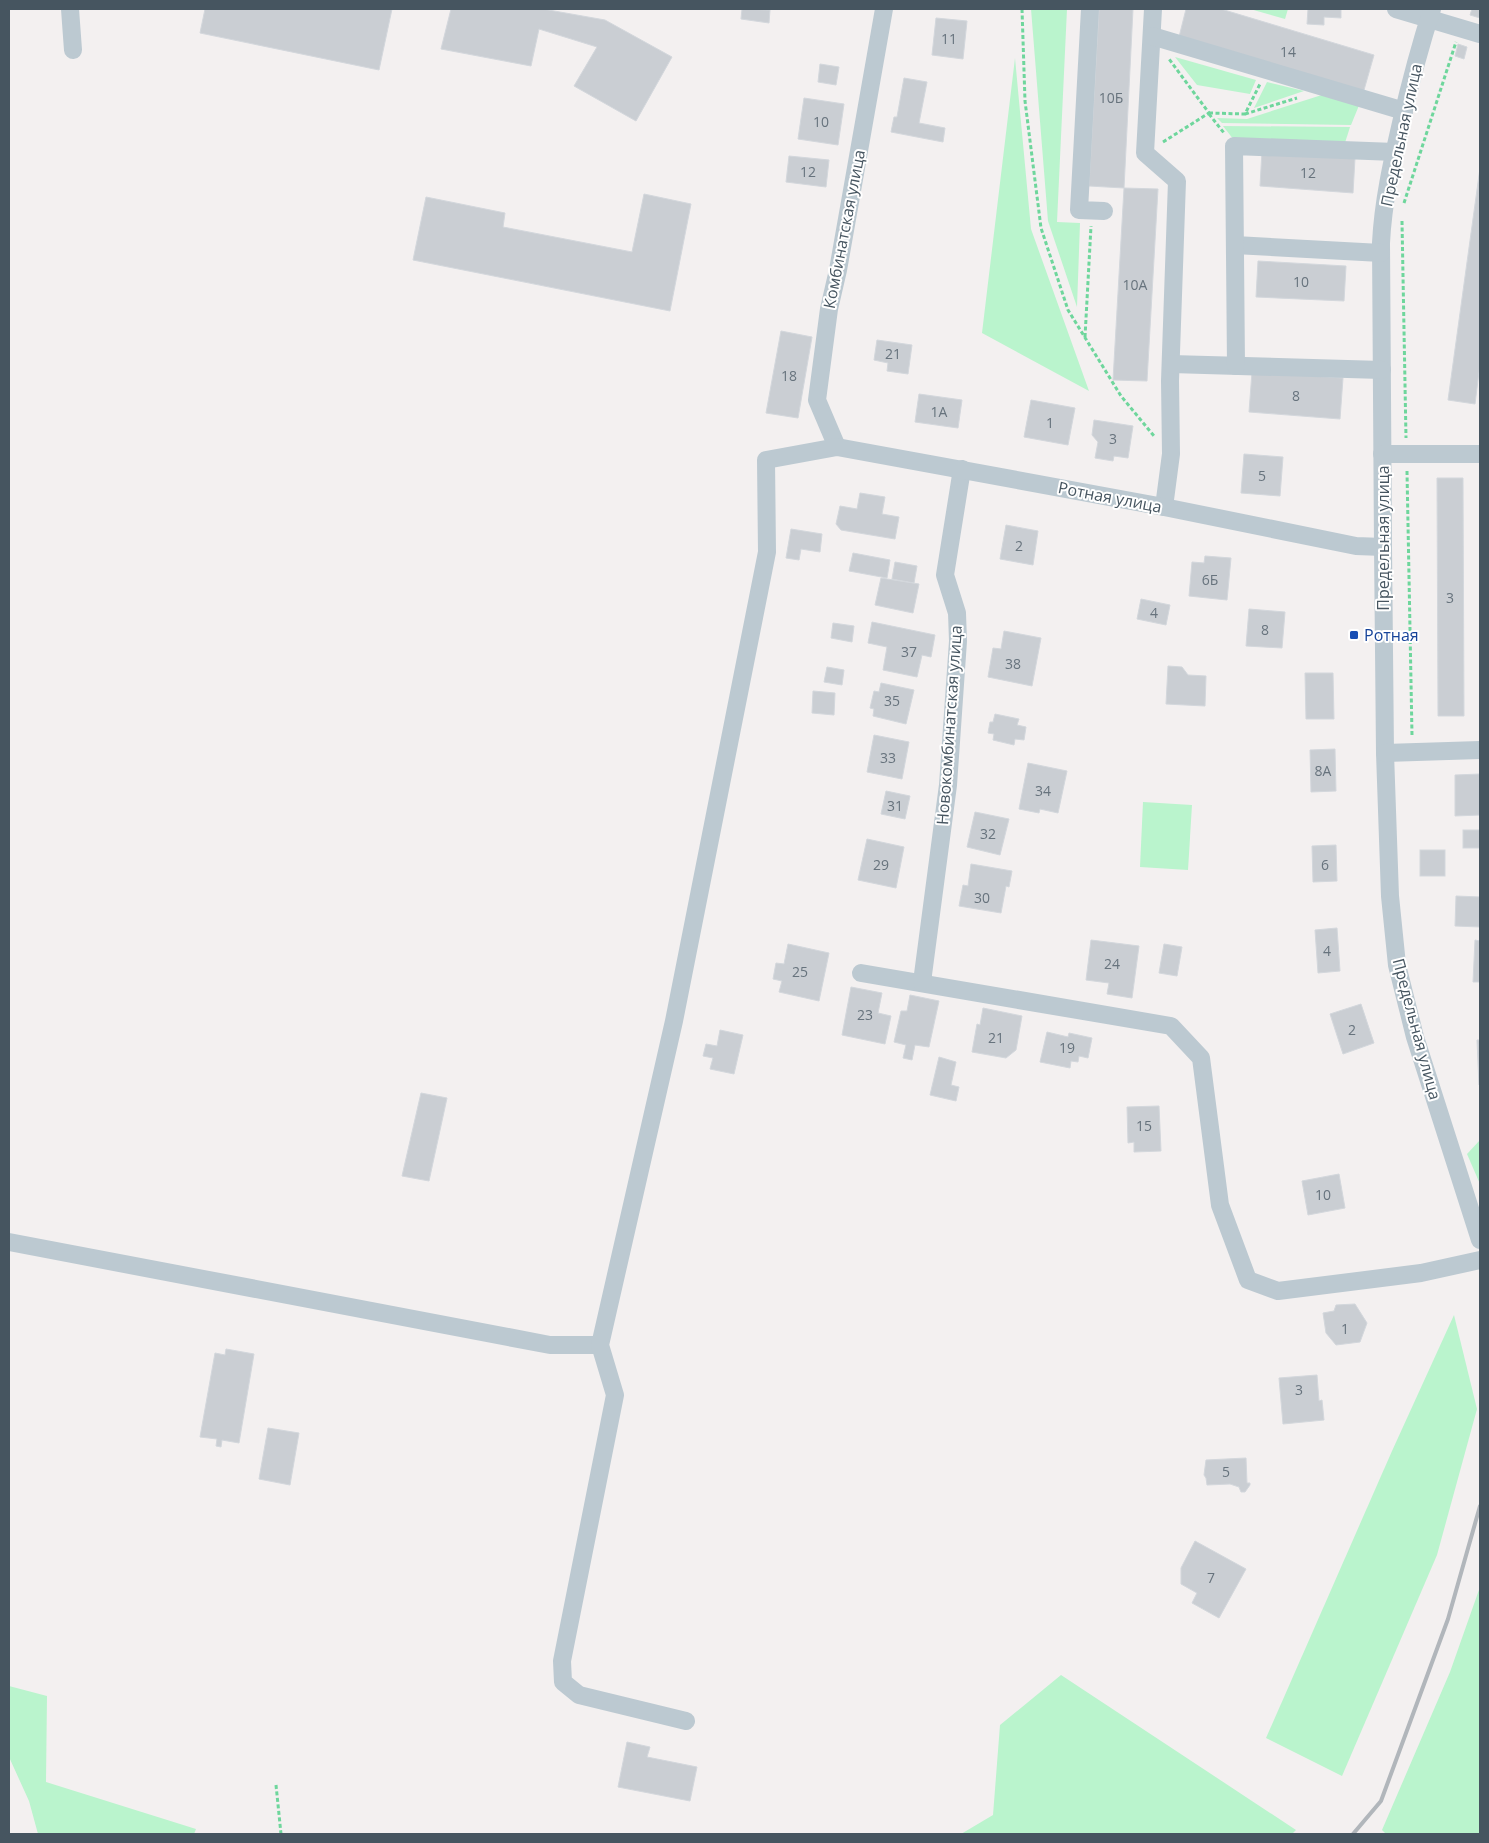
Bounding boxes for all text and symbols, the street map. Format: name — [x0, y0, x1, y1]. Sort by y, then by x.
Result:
house number: 11 — [941, 29, 957, 48]
house number: 14 — [1280, 42, 1296, 61]
street label: Предельная улица — [1375, 62, 1427, 208]
house number: 10Б — [1099, 88, 1123, 107]
house number: 10 — [813, 112, 829, 131]
street label: Комбинатская улица — [818, 148, 870, 310]
house number: 12 — [800, 162, 816, 181]
house number: 12 — [1300, 163, 1316, 182]
house number: 10 — [1293, 272, 1309, 291]
house number: 10А — [1123, 275, 1148, 294]
house number: 21 — [885, 344, 901, 363]
house number: 18 — [781, 366, 797, 385]
house number: 8 — [1292, 386, 1300, 405]
house number: 1А — [931, 402, 948, 421]
house number: 1 — [1046, 413, 1054, 432]
house number: 3 — [1109, 429, 1117, 448]
street label: Предельная улица — [1372, 465, 1394, 611]
house number: 5 — [1258, 466, 1266, 485]
street label: Ротная улица — [1056, 476, 1164, 518]
house number: 2 — [1015, 536, 1023, 555]
house number: 6Б — [1202, 570, 1218, 589]
house number: 3 — [1446, 588, 1454, 607]
house number: 4 — [1150, 603, 1158, 622]
house number: 8 — [1261, 620, 1269, 639]
street label: Новокомбинатская улица — [931, 624, 967, 826]
place label: Ротная — [1364, 624, 1419, 646]
marker: Ротная — [1348, 629, 1360, 641]
house number: 37 — [901, 642, 917, 661]
house number: 38 — [1005, 654, 1021, 673]
house number: 35 — [884, 691, 900, 710]
house number: 33 — [880, 748, 896, 767]
house number: 8А — [1315, 761, 1332, 780]
house number: 34 — [1035, 781, 1051, 800]
house number: 31 — [887, 796, 903, 815]
house number: 32 — [980, 824, 996, 843]
house number: 29 — [873, 855, 889, 874]
house number: 6 — [1321, 855, 1329, 874]
house number: 30 — [974, 888, 990, 907]
house number: 4 — [1323, 941, 1331, 960]
house number: 24 — [1104, 954, 1120, 973]
street label: Предельная улица — [1388, 956, 1446, 1102]
house number: 25 — [792, 962, 808, 981]
house number: 23 — [857, 1005, 873, 1024]
house number: 2 — [1348, 1020, 1356, 1039]
house number: 21 — [988, 1028, 1004, 1047]
house number: 19 — [1059, 1038, 1075, 1057]
house number: 15 — [1136, 1116, 1152, 1135]
house number: 10 — [1315, 1185, 1331, 1204]
house number: 1 — [1341, 1319, 1349, 1338]
house number: 3 — [1295, 1380, 1303, 1399]
house number: 5 — [1222, 1462, 1230, 1481]
house number: 7 — [1207, 1568, 1215, 1587]

